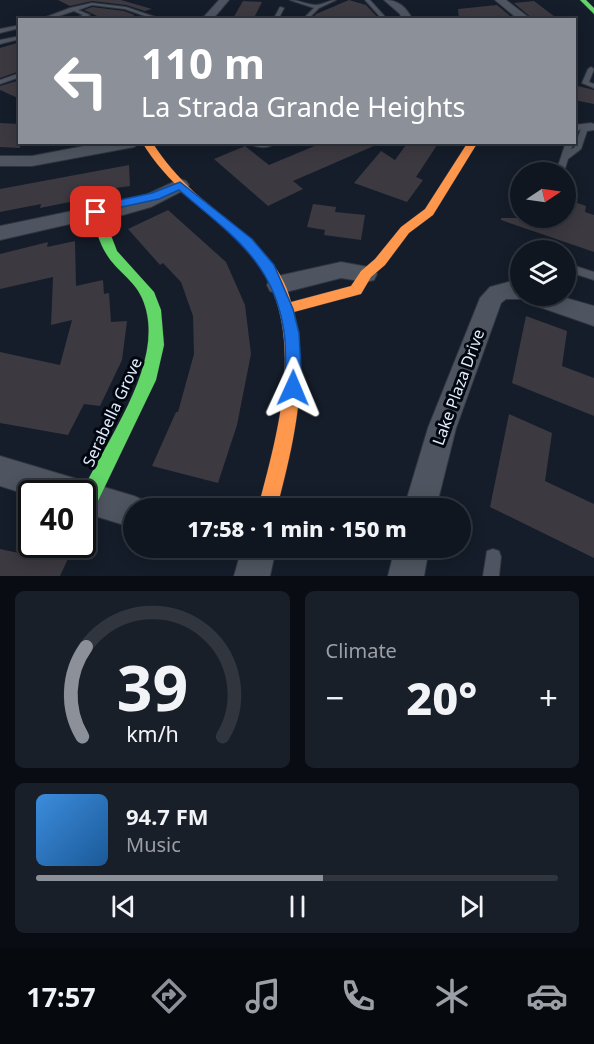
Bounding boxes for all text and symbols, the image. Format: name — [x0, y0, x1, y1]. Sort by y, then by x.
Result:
text: 110 m — [141, 34, 265, 91]
icon: left — [42, 42, 120, 120]
text: La Strada Grande Heights — [141, 88, 466, 125]
north arrow — [510, 162, 576, 228]
map controls — [510, 162, 576, 306]
pin — [70, 186, 121, 237]
icon: arrive — [79, 195, 112, 228]
button: layers — [510, 240, 576, 306]
street label: Lake Plaza Drive — [427, 326, 489, 448]
street label: Serabella Grove — [77, 354, 147, 470]
position arrow — [261, 356, 325, 420]
speed limit sign: 40 — [18, 480, 96, 558]
text: 17:58 · 1 min · 150 m — [187, 513, 407, 543]
text: Climate — [326, 637, 397, 664]
text: 39 — [117, 644, 188, 729]
text: 20° — [406, 667, 477, 728]
text: − — [326, 675, 344, 720]
text: + — [539, 675, 558, 720]
text: km/h — [126, 719, 179, 748]
text: 94.7 FM — [126, 801, 208, 831]
text: Music — [126, 831, 181, 858]
icon: previous — [107, 890, 140, 923]
icon: pause — [281, 890, 314, 923]
icon: next — [455, 890, 488, 923]
icon: directions — [148, 975, 190, 1017]
icon: music — [242, 975, 284, 1017]
icon: phone — [337, 975, 379, 1017]
icon: climate — [431, 975, 473, 1017]
icon: car — [526, 975, 568, 1017]
text: 17:57 — [26, 978, 96, 1015]

